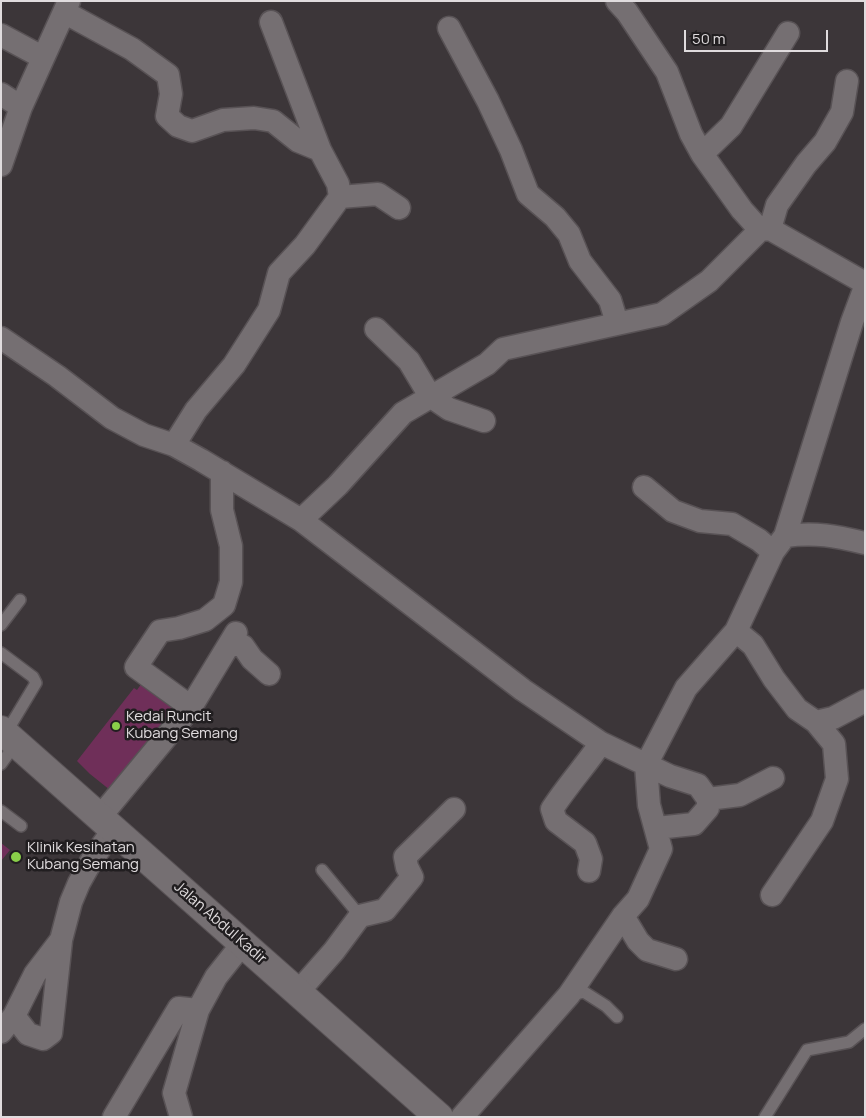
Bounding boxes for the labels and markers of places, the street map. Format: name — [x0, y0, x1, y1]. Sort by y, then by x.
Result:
place label: Kedai Runcit Kubang Semang — [126, 708, 238, 743]
marker: Kedai Runcit Kubang Semang — [110, 720, 122, 732]
place label: Klinik Kesihatan Kubang Semang — [27, 839, 139, 874]
marker: Klinik Kesihatan Kubang Semang — [9, 850, 23, 864]

